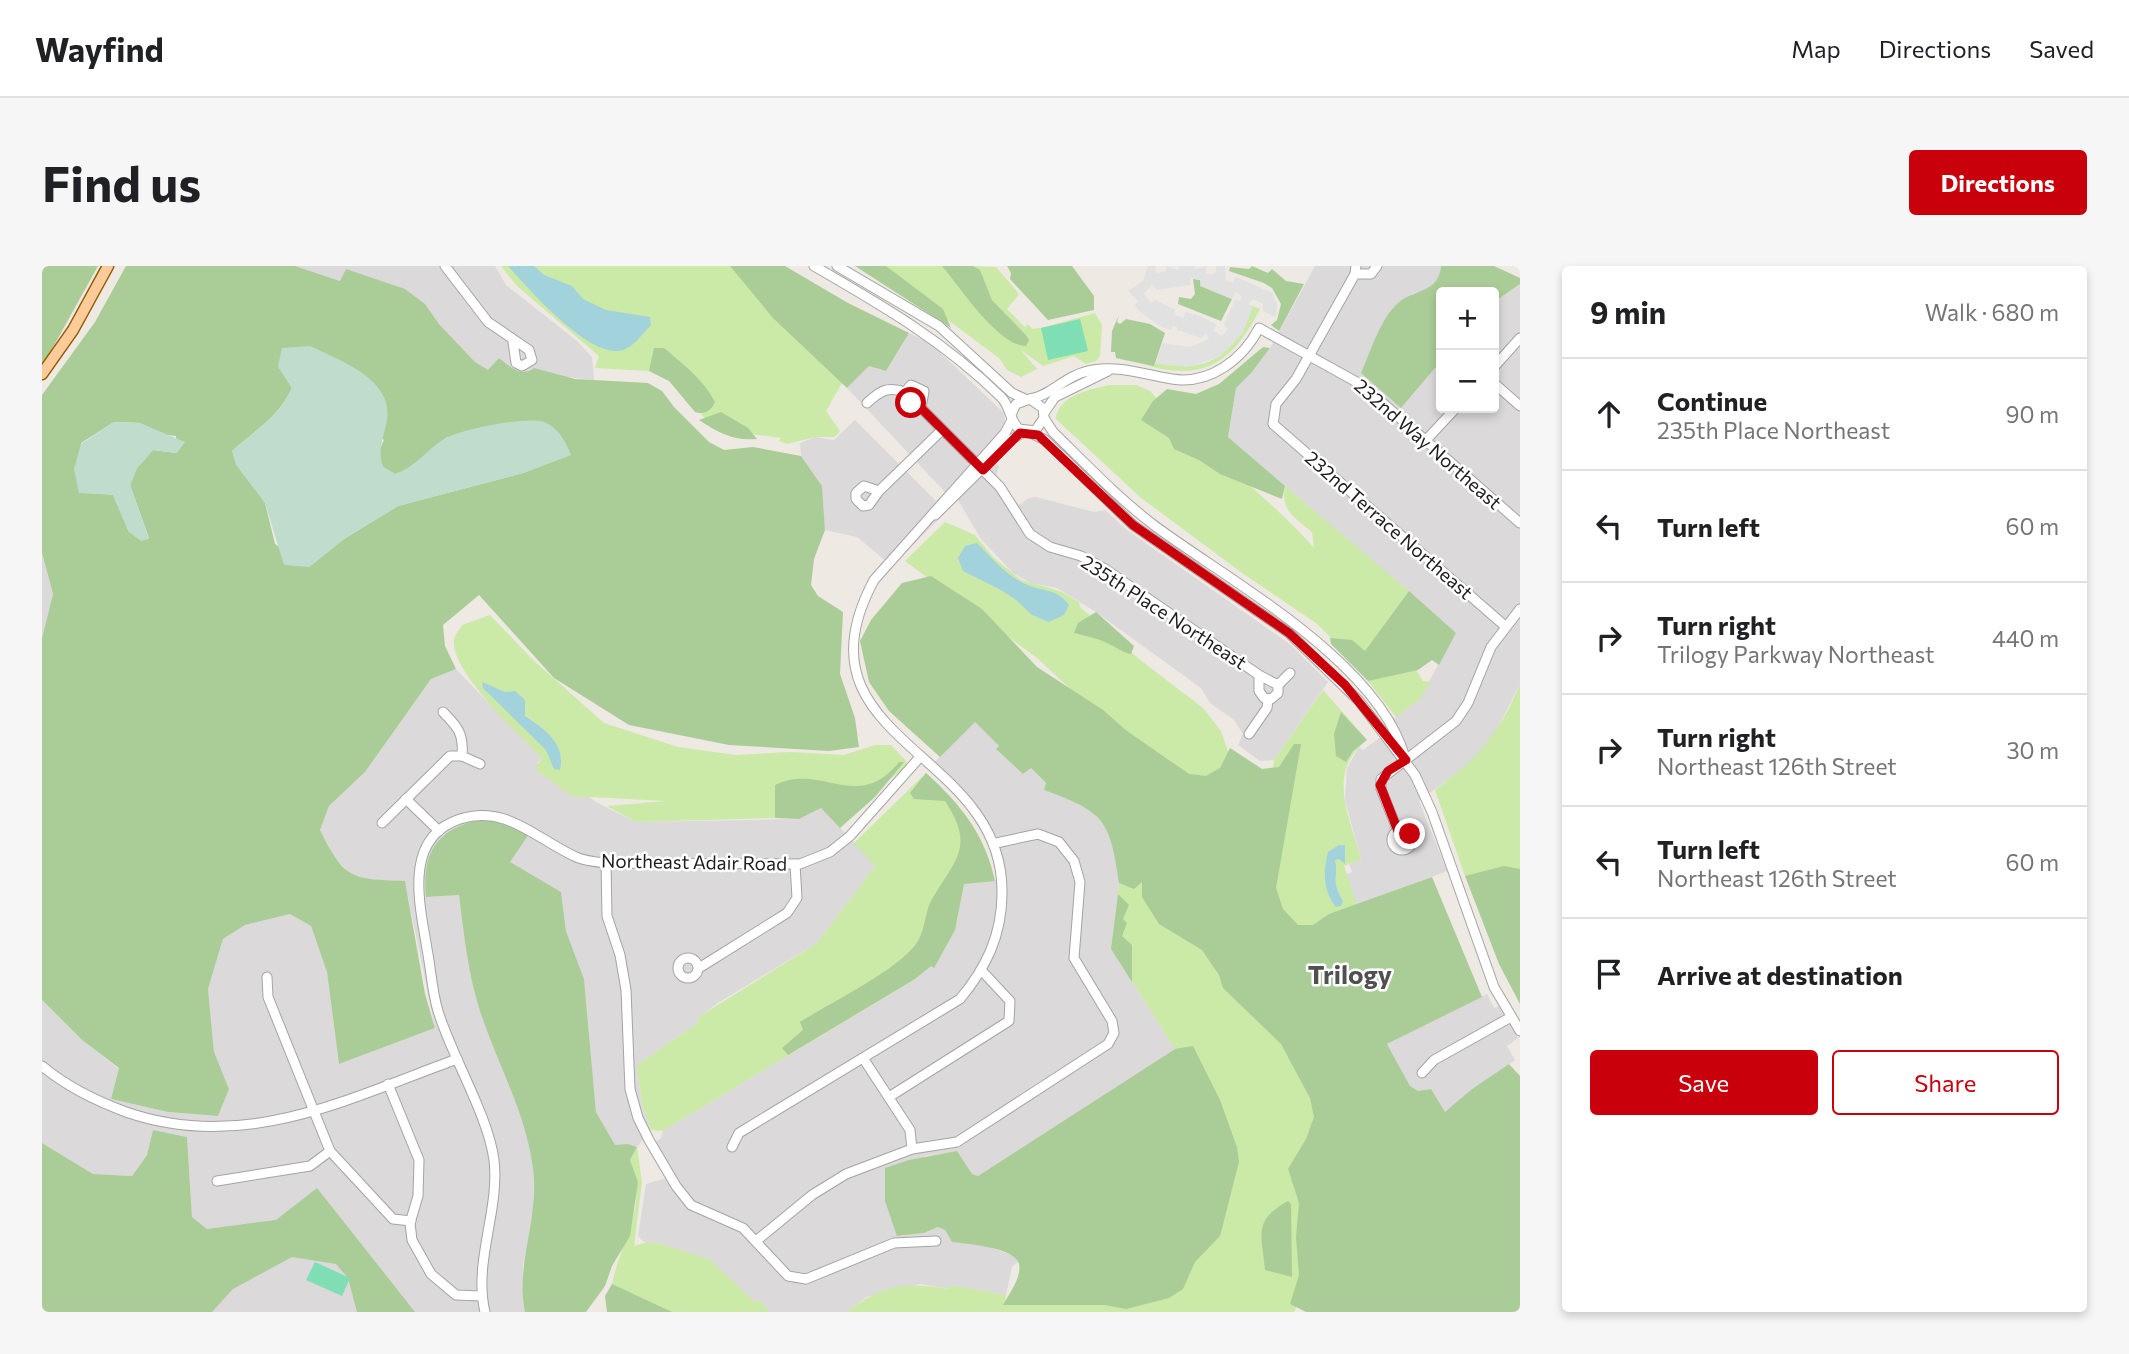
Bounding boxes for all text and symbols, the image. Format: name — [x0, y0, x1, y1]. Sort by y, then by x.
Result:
text: Wayfind — [35, 28, 164, 69]
text: Map — [1791, 34, 1841, 63]
text: Directions — [1879, 34, 1991, 63]
text: Saved — [2029, 34, 2094, 63]
button: Directions — [1909, 150, 2087, 215]
text: Find us — [42, 152, 201, 212]
map controls — [1436, 287, 1499, 413]
button: + — [1436, 287, 1499, 350]
text: 9 min — [1590, 293, 1666, 330]
text: Walk · 680 m — [1925, 298, 2059, 326]
button: − — [1436, 350, 1499, 413]
street label: 232nd Way Northeast — [1350, 374, 1507, 514]
text: Continue — [1657, 385, 1767, 416]
route start — [895, 387, 926, 418]
icon: ahead — [1590, 395, 1628, 433]
text: 90 m — [2006, 400, 2059, 428]
text: 235th Place Northeast — [1657, 416, 1890, 444]
street label: 232nd Terrace Northeast — [1301, 446, 1478, 604]
icon: left — [1590, 507, 1628, 545]
text: Turn left — [1657, 511, 1760, 542]
text: 60 m — [2006, 512, 2059, 540]
street label: 235th Place Northeast — [1077, 549, 1251, 674]
text: Turn right — [1657, 609, 1776, 640]
icon: right — [1590, 619, 1628, 657]
text: 440 m — [1992, 624, 2059, 652]
text: Trilogy Parkway Northeast — [1657, 640, 1935, 668]
text: Turn right — [1657, 721, 1776, 752]
icon: right — [1590, 731, 1628, 769]
text: 30 m — [2006, 736, 2059, 764]
text: Northeast 126th Street — [1657, 752, 1897, 780]
route end — [1394, 818, 1425, 849]
text: Turn left — [1657, 833, 1760, 864]
icon: left — [1590, 843, 1628, 881]
street label: Northeast Adair Road — [601, 848, 787, 875]
text: 60 m — [2006, 848, 2059, 876]
text: Northeast 126th Street — [1657, 864, 1897, 892]
icon: arrive — [1590, 955, 1628, 993]
district label: Trilogy — [1308, 958, 1392, 989]
text: Arrive at destination — [1657, 959, 1903, 990]
button: Save — [1590, 1050, 1818, 1115]
button: Share — [1832, 1050, 2059, 1115]

